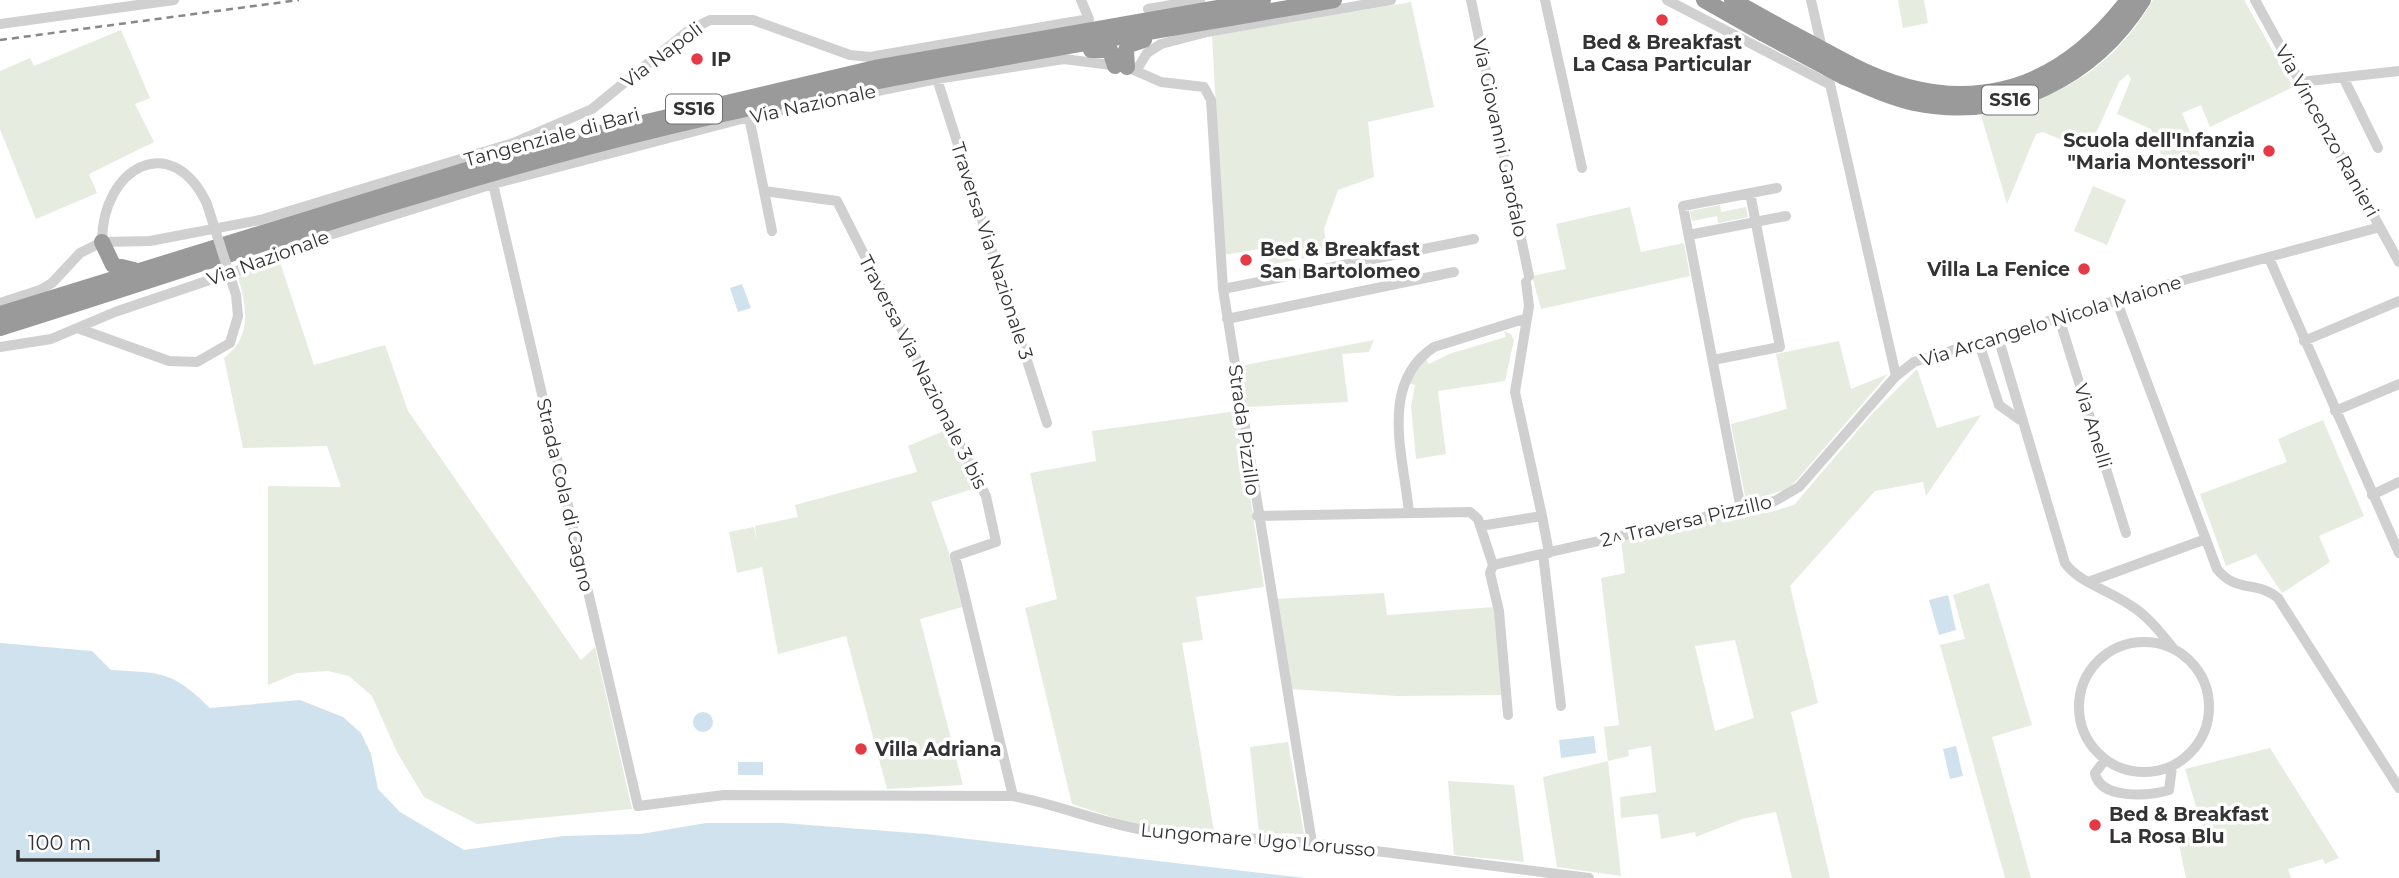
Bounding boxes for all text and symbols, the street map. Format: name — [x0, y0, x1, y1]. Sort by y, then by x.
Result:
marker: Bed & Breakfast La Casa Particular — [1654, 12, 1670, 28]
street label: Via Napoli — [617, 17, 707, 93]
place label: Bed & Breakfast La Casa Particular — [1573, 31, 1751, 76]
street label: Via Giovanni Garofalo — [1468, 37, 1532, 239]
street label: Via Vincenzo Ranieri — [2270, 41, 2384, 221]
place label: IP — [711, 48, 731, 71]
marker: IP — [689, 51, 705, 67]
street label: Via Nazionale — [748, 79, 878, 129]
road number: SS16 — [1982, 86, 2038, 114]
road number: SS16 — [666, 94, 722, 124]
street label: Tangenziale di Bari — [462, 103, 642, 171]
place label: Scuola dell'Infanzia "Maria Montessori" — [2063, 129, 2255, 174]
street label: Traversa Via Nazionale 3 — [946, 140, 1038, 362]
marker: Scuola dell'Infanzia "Maria Montessori" — [2261, 143, 2277, 159]
street label: Via Nazionale — [204, 225, 332, 291]
place label: Bed & Breakfast San Bartolomeo — [1260, 238, 1420, 283]
street label: Traversa Via Nazionale 3 bis — [854, 251, 992, 493]
marker: Bed & Breakfast San Bartolomeo — [1238, 252, 1254, 268]
place label: Villa La Fenice — [1926, 258, 2070, 281]
marker: Villa La Fenice — [2076, 261, 2092, 277]
street label: Via Arcangelo Nicola Maione — [1918, 270, 2184, 372]
street label: Strada Pizzillo — [1223, 363, 1265, 497]
street label: Via Anelli — [2069, 381, 2117, 471]
street label: Strada Cola di Cagno — [532, 396, 599, 594]
street label: 2^ Traversa Pizzillo — [1598, 490, 1774, 552]
place label: Villa Adriana — [874, 738, 1001, 761]
marker: Villa Adriana — [853, 741, 869, 757]
place label: Bed & Breakfast La Rosa Blu — [2109, 803, 2269, 848]
marker: Bed & Breakfast La Rosa Blu — [2087, 817, 2103, 833]
scale bar — [18, 818, 158, 862]
street label: Lungomare Ugo Lorusso — [1140, 818, 1376, 862]
text: 100 m — [28, 830, 91, 855]

